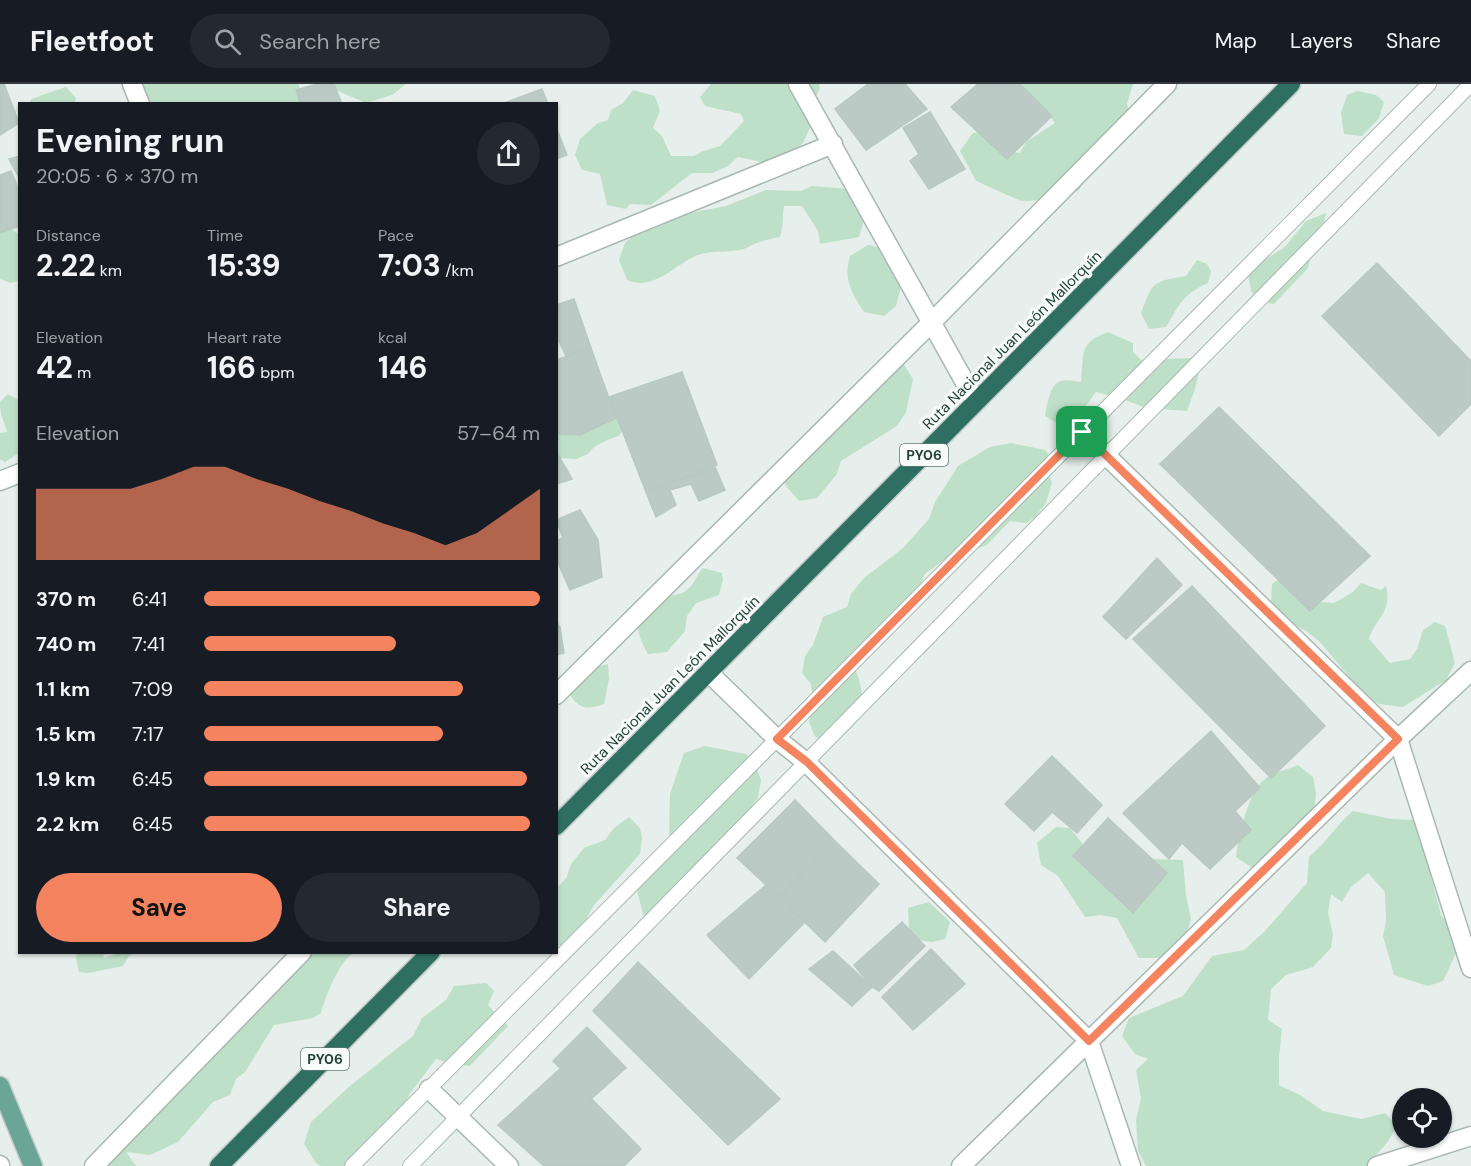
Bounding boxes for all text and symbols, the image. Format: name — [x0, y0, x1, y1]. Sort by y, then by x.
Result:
search box — [190, 14, 610, 68]
text: Fleetfoot — [30, 23, 154, 60]
icon: search — [211, 25, 244, 58]
text: Search here — [259, 27, 381, 56]
text: Map — [1215, 27, 1257, 55]
text: Layers — [1290, 27, 1353, 55]
text: Share — [1386, 27, 1441, 55]
text: Evening run — [36, 119, 224, 162]
button: share — [477, 122, 540, 185]
text: 20:05 · 6 × 370 m — [36, 163, 198, 189]
text: Distance — [36, 225, 101, 246]
text: Time — [207, 225, 243, 246]
text: Pace — [378, 225, 414, 246]
text: 2.22 — [36, 246, 96, 285]
text: 15:39 — [207, 246, 281, 285]
text: 7:03 — [378, 246, 441, 285]
street label: Ruta Nacional Juan León Mallorquín — [918, 246, 1106, 434]
text: km — [96, 260, 122, 281]
text: /km — [441, 260, 474, 281]
text: Elevation — [36, 327, 103, 348]
text: Heart rate — [207, 327, 282, 348]
text: kcal — [378, 327, 407, 348]
text: 42 — [36, 348, 73, 387]
text: 166 — [207, 348, 256, 387]
text: 146 — [378, 348, 427, 387]
text: m — [73, 362, 91, 383]
text: bpm — [256, 362, 295, 383]
pin — [1056, 406, 1107, 457]
icon: arrive — [1065, 415, 1098, 448]
text: Elevation — [36, 420, 119, 446]
text: 57–64 m — [457, 420, 540, 446]
road number: PY06 — [900, 444, 948, 466]
text: 370 m — [36, 586, 96, 612]
text: 6:41 — [132, 586, 167, 612]
street label: Ruta Nacional Juan León Mallorquín — [576, 591, 764, 779]
text: 740 m — [36, 631, 96, 657]
text: 7:41 — [132, 631, 165, 657]
text: 1.1 km — [36, 676, 90, 702]
text: 7:09 — [132, 676, 173, 702]
text: 1.5 km — [36, 721, 96, 747]
text: 7:17 — [132, 721, 164, 747]
text: 1.9 km — [36, 766, 96, 792]
text: 6:45 — [132, 766, 173, 792]
text: 2.2 km — [36, 811, 99, 837]
text: 6:45 — [132, 811, 173, 837]
button: Save — [36, 873, 282, 942]
button: Share — [294, 873, 540, 942]
road number: PY06 — [301, 1048, 349, 1070]
map controls — [1392, 1088, 1452, 1148]
button: locate — [1392, 1088, 1452, 1148]

